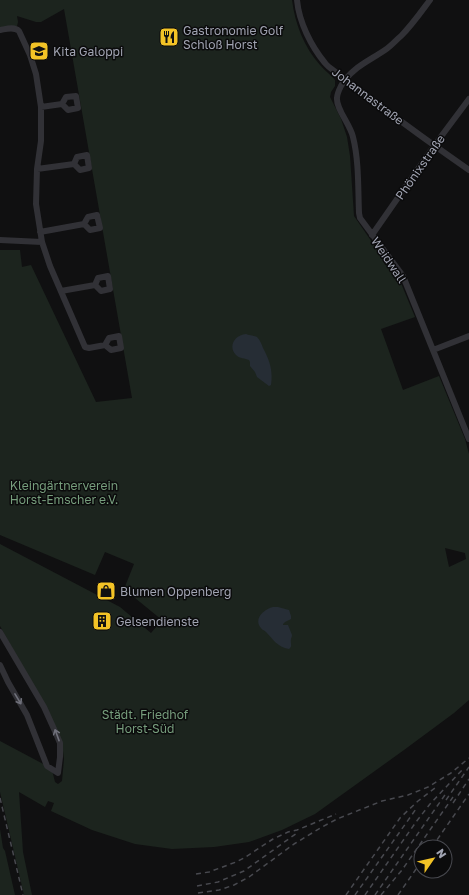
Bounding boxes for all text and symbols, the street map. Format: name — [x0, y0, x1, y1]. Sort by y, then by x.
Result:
place label: Gastronomie Golf Schloß Horst — [183, 23, 284, 52]
restaurant icon: Gastronomie Golf Schloß Horst — [158, 26, 180, 48]
school or university icon: Kita Galoppi — [28, 40, 50, 62]
place label: Kita Galoppi — [53, 44, 123, 59]
street label: Johannastraße — [329, 64, 407, 128]
street label: Phönixstraße — [392, 132, 448, 202]
street label: Weidwall — [368, 234, 410, 286]
park label: Kleingärtnerverein Horst-Emscher e.V. — [10, 478, 118, 507]
shop icon: Blumen Oppenberg — [95, 580, 117, 602]
place label: Blumen Oppenberg — [120, 584, 231, 599]
building icon: Gelsendienste — [91, 610, 113, 632]
place label: Gelsendienste — [116, 614, 199, 629]
one-way arrow — [14, 693, 22, 704]
park label: Städt. Friedhof Horst-Süd — [102, 707, 189, 736]
one-way arrow — [52, 729, 60, 741]
north arrow — [413, 839, 453, 879]
text: N — [434, 846, 449, 860]

